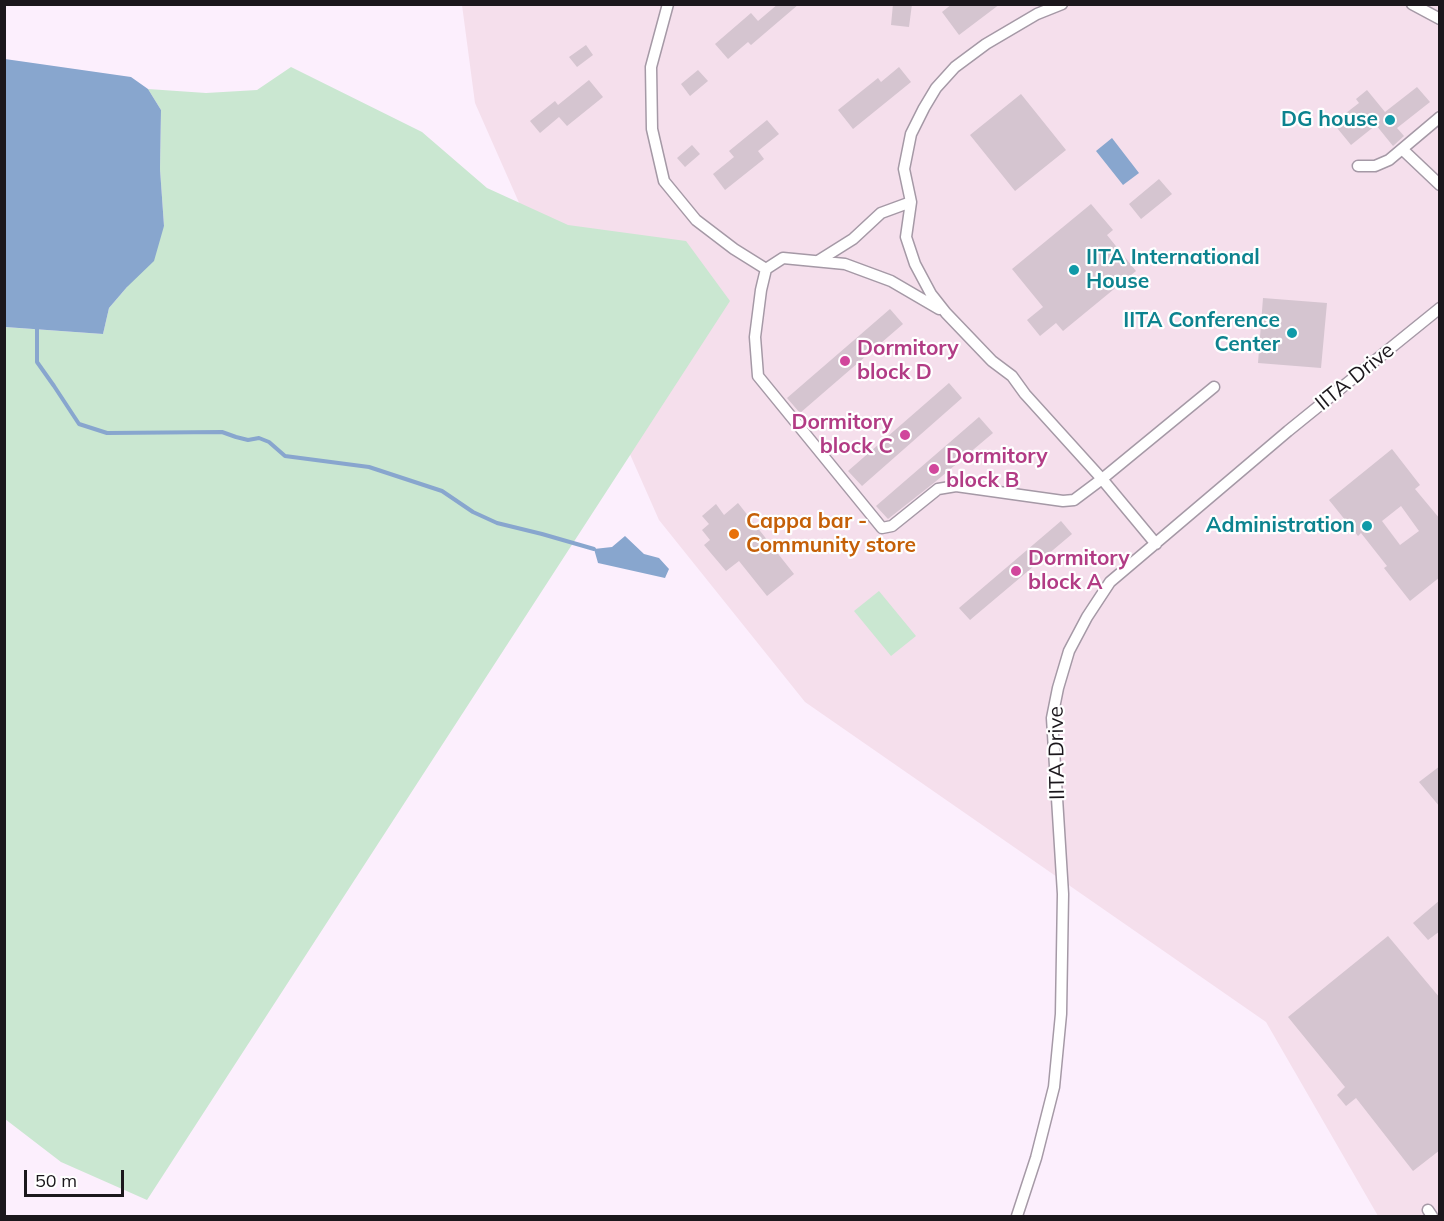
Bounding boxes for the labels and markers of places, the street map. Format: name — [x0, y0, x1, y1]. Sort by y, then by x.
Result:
place label: DG house — [1281, 107, 1378, 133]
marker: DG house — [1383, 113, 1397, 127]
place label: IITA International House — [1086, 245, 1260, 295]
marker: IITA International House — [1067, 263, 1081, 277]
place label: IITA Conference Center — [1123, 308, 1280, 358]
marker: IITA Conference Center — [1285, 326, 1299, 340]
place label: Dormitory block D — [857, 336, 959, 386]
marker: Dormitory block D — [838, 354, 852, 368]
place label: Dormitory block C — [791, 410, 893, 460]
marker: Dormitory block C — [898, 428, 912, 442]
place label: Dormitory block B — [946, 444, 1048, 494]
marker: Dormitory block B — [927, 462, 941, 476]
place label: Cappa bar - Community store — [746, 509, 916, 559]
place label: Administration — [1206, 513, 1355, 539]
marker: Administration — [1360, 519, 1374, 533]
marker: Cappa bar - Community store — [727, 527, 741, 541]
place label: Dormitory block A — [1028, 546, 1130, 596]
marker: Dormitory block A — [1009, 564, 1023, 578]

